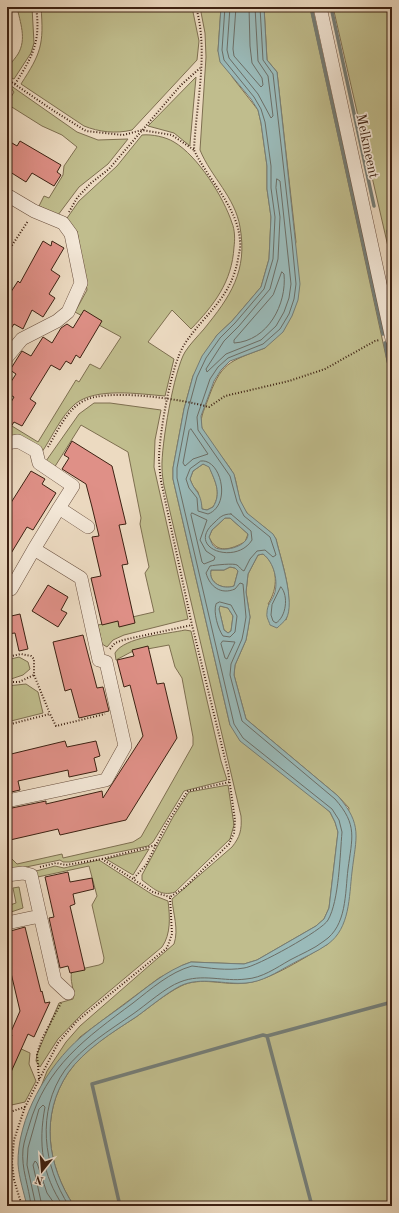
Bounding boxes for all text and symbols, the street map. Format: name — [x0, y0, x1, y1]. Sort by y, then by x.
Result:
street label: Melkmeent — [353, 112, 381, 180]
north arrow — [22, 1151, 62, 1191]
text: N — [33, 1172, 45, 1186]

